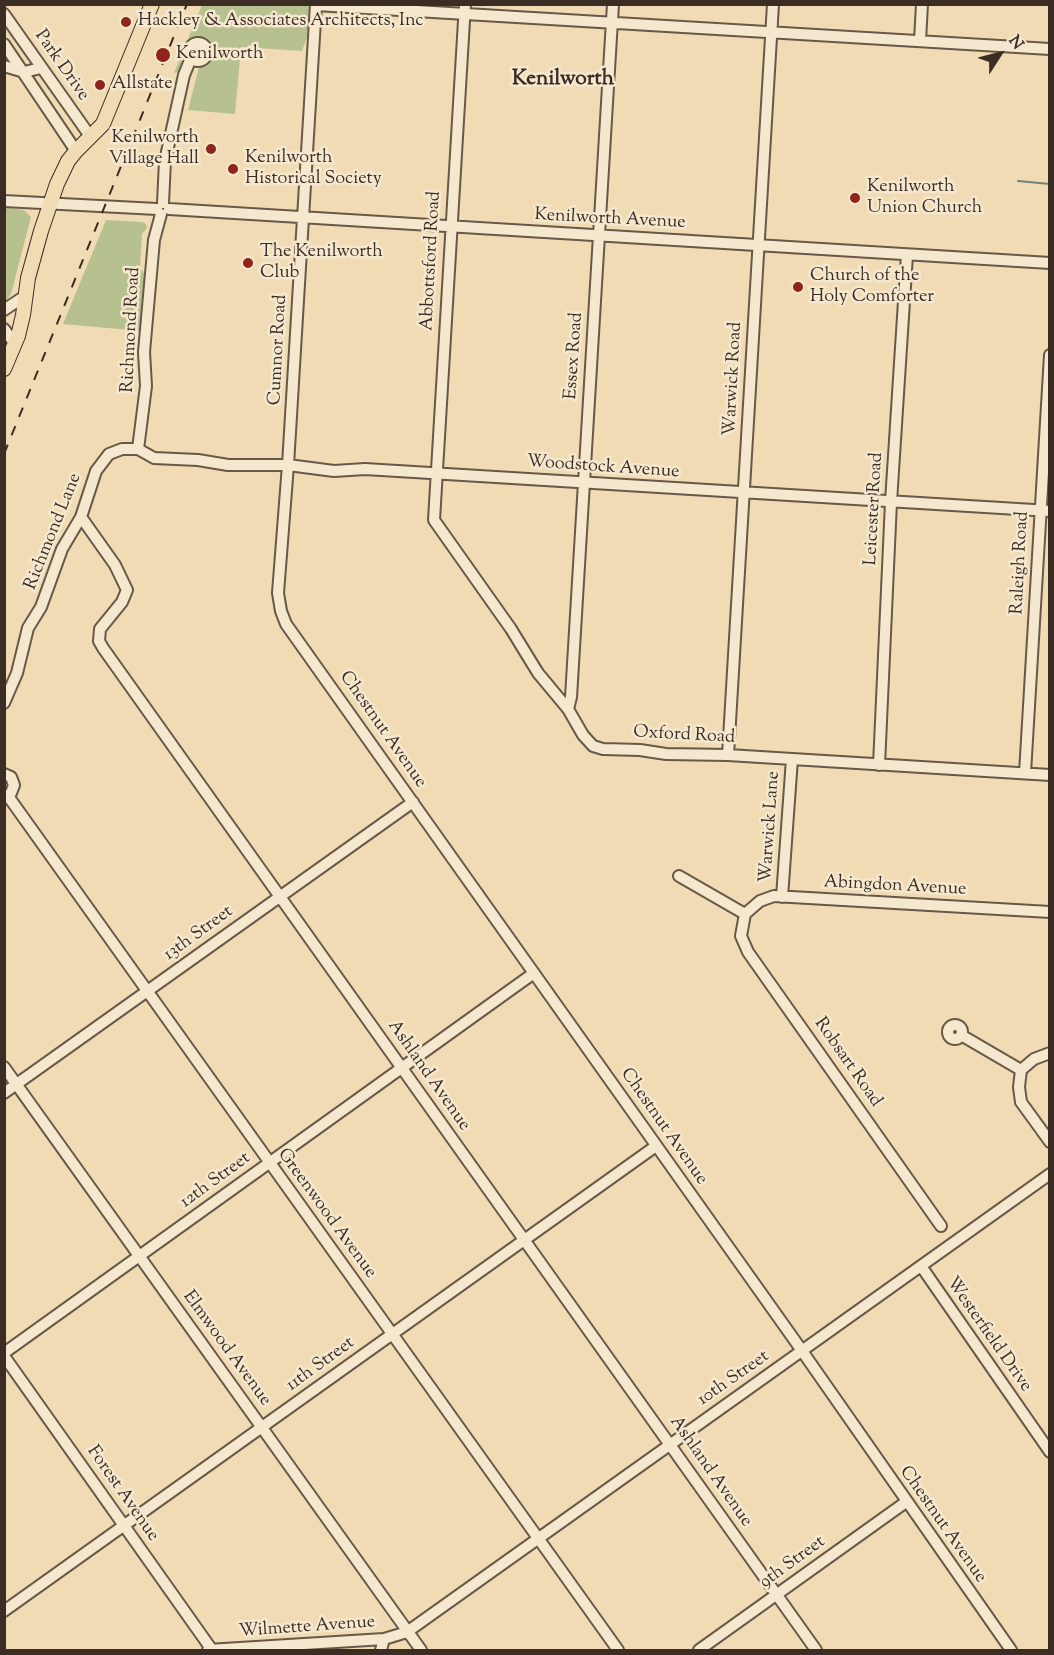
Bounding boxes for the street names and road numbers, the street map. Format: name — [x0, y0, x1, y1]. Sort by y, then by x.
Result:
street label: Park Drive — [29, 26, 93, 106]
street label: Abbottsford Road — [418, 191, 446, 331]
street label: Kenilworth Avenue — [534, 205, 686, 235]
street label: Richmond Road — [118, 267, 146, 393]
street label: Cumnor Road — [265, 294, 293, 406]
street label: Essex Road — [561, 312, 589, 400]
street label: Warwick Road — [720, 321, 748, 437]
street label: Woodstock Avenue — [526, 452, 680, 484]
street label: Leicester Road — [861, 452, 889, 566]
street label: Richmond Lane — [21, 471, 87, 593]
street label: Raleigh Road — [1008, 511, 1034, 615]
street label: Chestnut Avenue — [334, 667, 430, 793]
street label: Oxford Road — [632, 723, 736, 749]
street label: Warwick Lane — [756, 770, 786, 884]
street label: Abingdon Avenue — [823, 872, 967, 902]
street label: 13th Street — [160, 902, 238, 966]
street label: Robsart Road — [808, 1014, 886, 1112]
street label: Ashland Avenue — [382, 1016, 474, 1136]
street label: Chestnut Avenue — [615, 1064, 711, 1190]
street label: Greenwood Avenue — [272, 1145, 380, 1283]
street label: 12th Street — [177, 1148, 255, 1214]
street label: Westerfield Drive — [940, 1273, 1036, 1397]
street label: Elmwood Avenue — [177, 1287, 275, 1411]
street label: 11th Street — [283, 1333, 359, 1397]
street label: 10th Street — [694, 1347, 774, 1411]
street label: Ashland Avenue — [664, 1412, 756, 1532]
street label: Forest Avenue — [81, 1442, 163, 1546]
street label: Chestnut Avenue — [894, 1462, 990, 1588]
street label: 9th Street — [756, 1532, 830, 1594]
street label: Wilmette Avenue — [238, 1612, 376, 1644]

